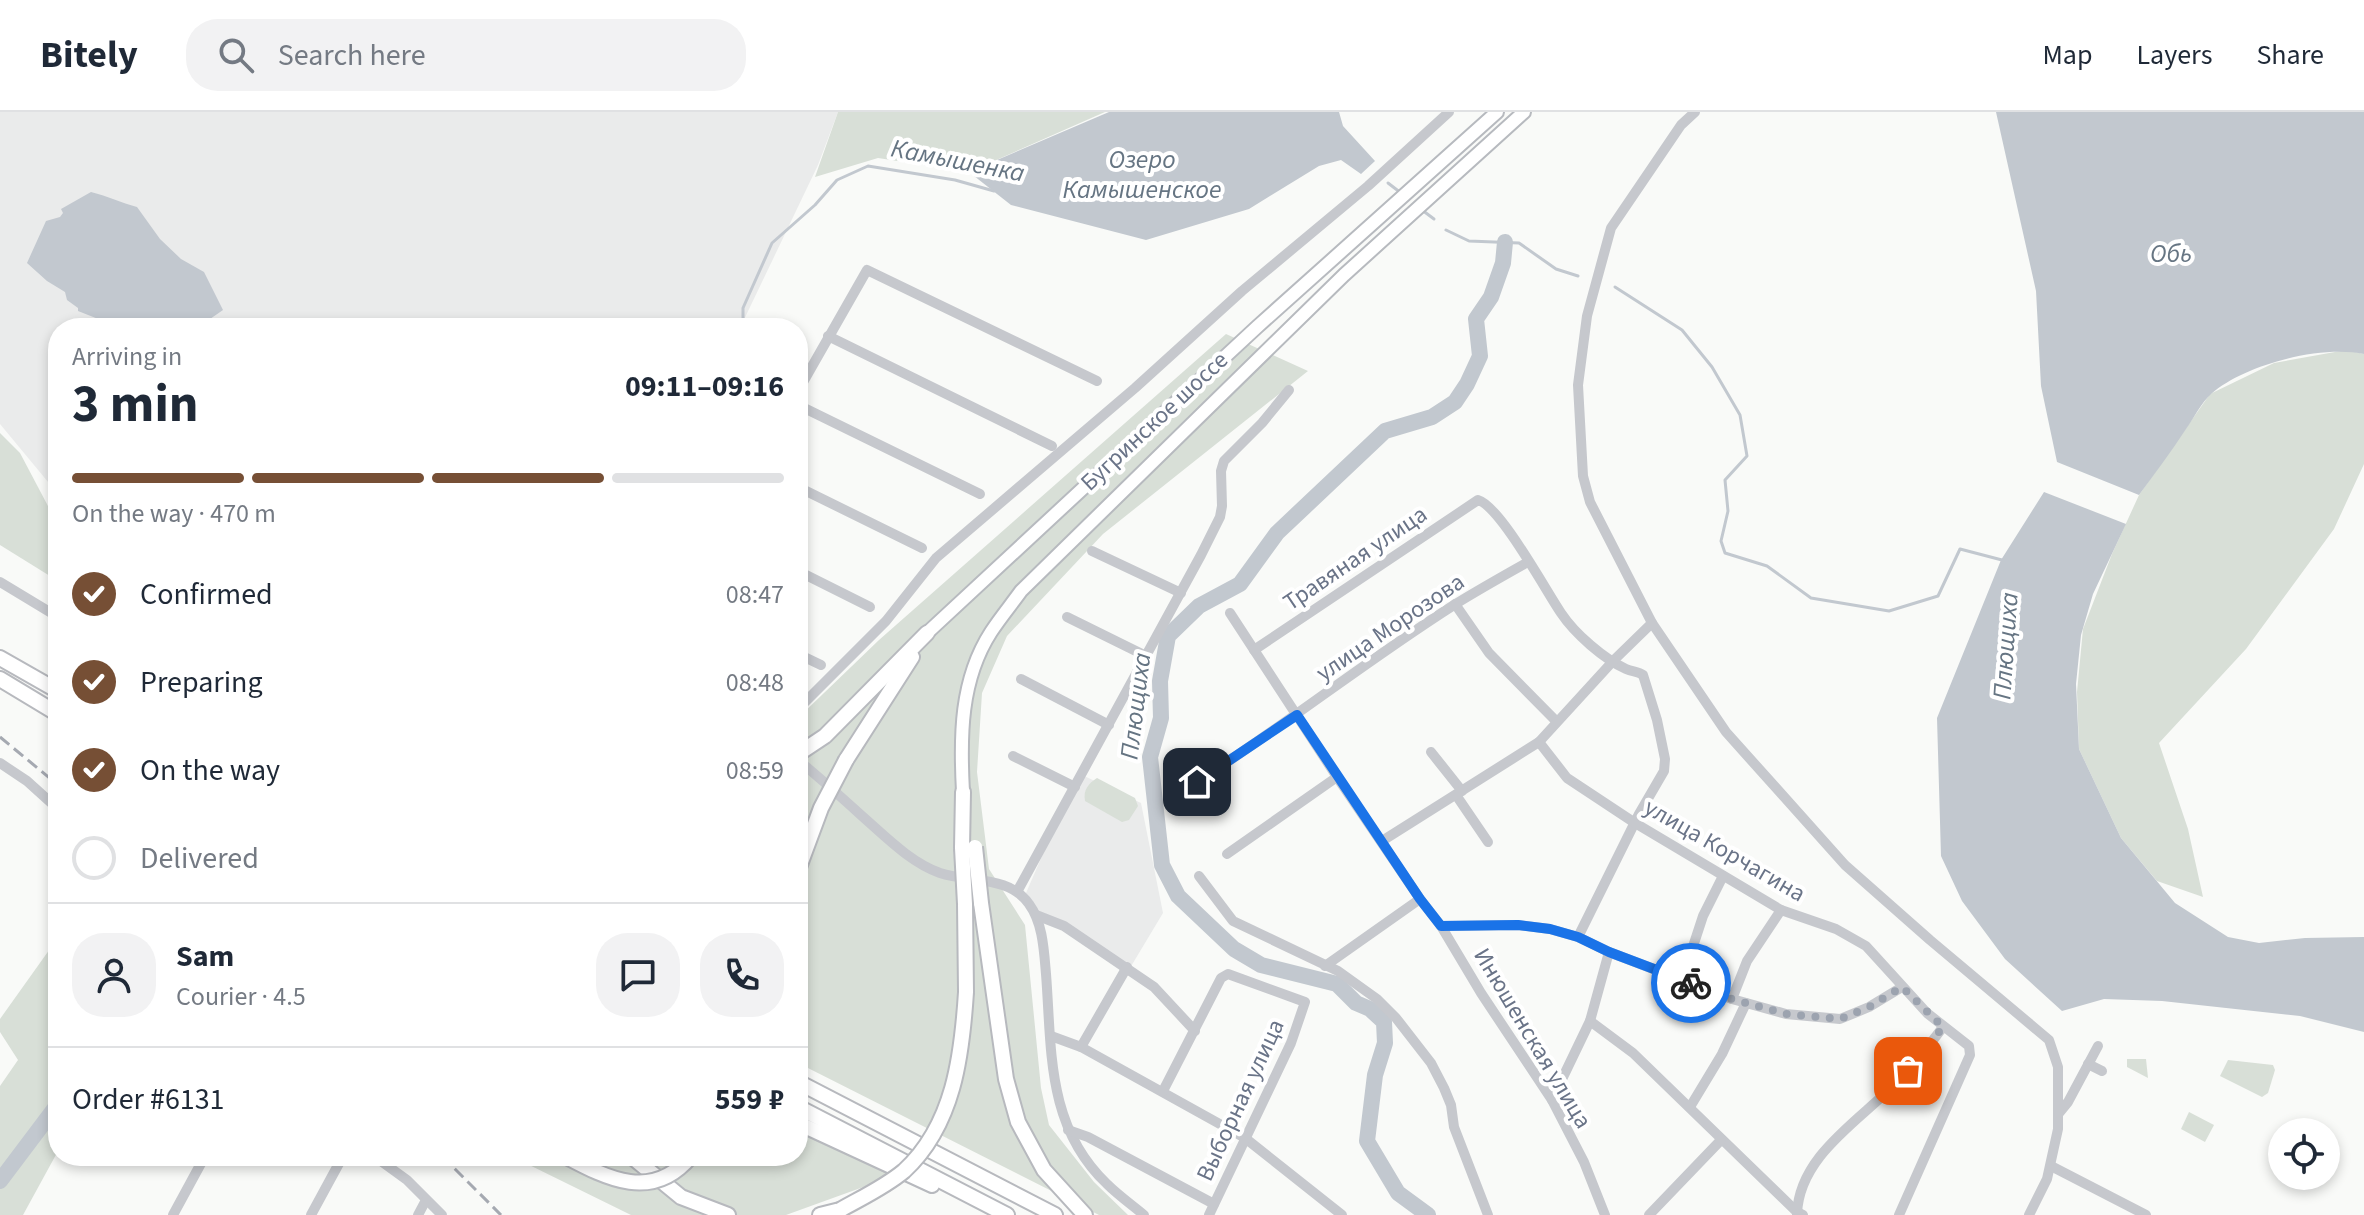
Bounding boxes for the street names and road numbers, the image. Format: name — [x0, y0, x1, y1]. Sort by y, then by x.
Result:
street label: Бугринское шоссе — [1073, 343, 1236, 499]
street label: Травяная улица — [1276, 497, 1434, 620]
street label: улица Морозова — [1309, 565, 1471, 690]
street label: улица Корчагина — [1638, 790, 1812, 911]
street label: Инюшенская улица — [1465, 941, 1600, 1135]
street label: Выборная улица — [1188, 1013, 1293, 1187]

